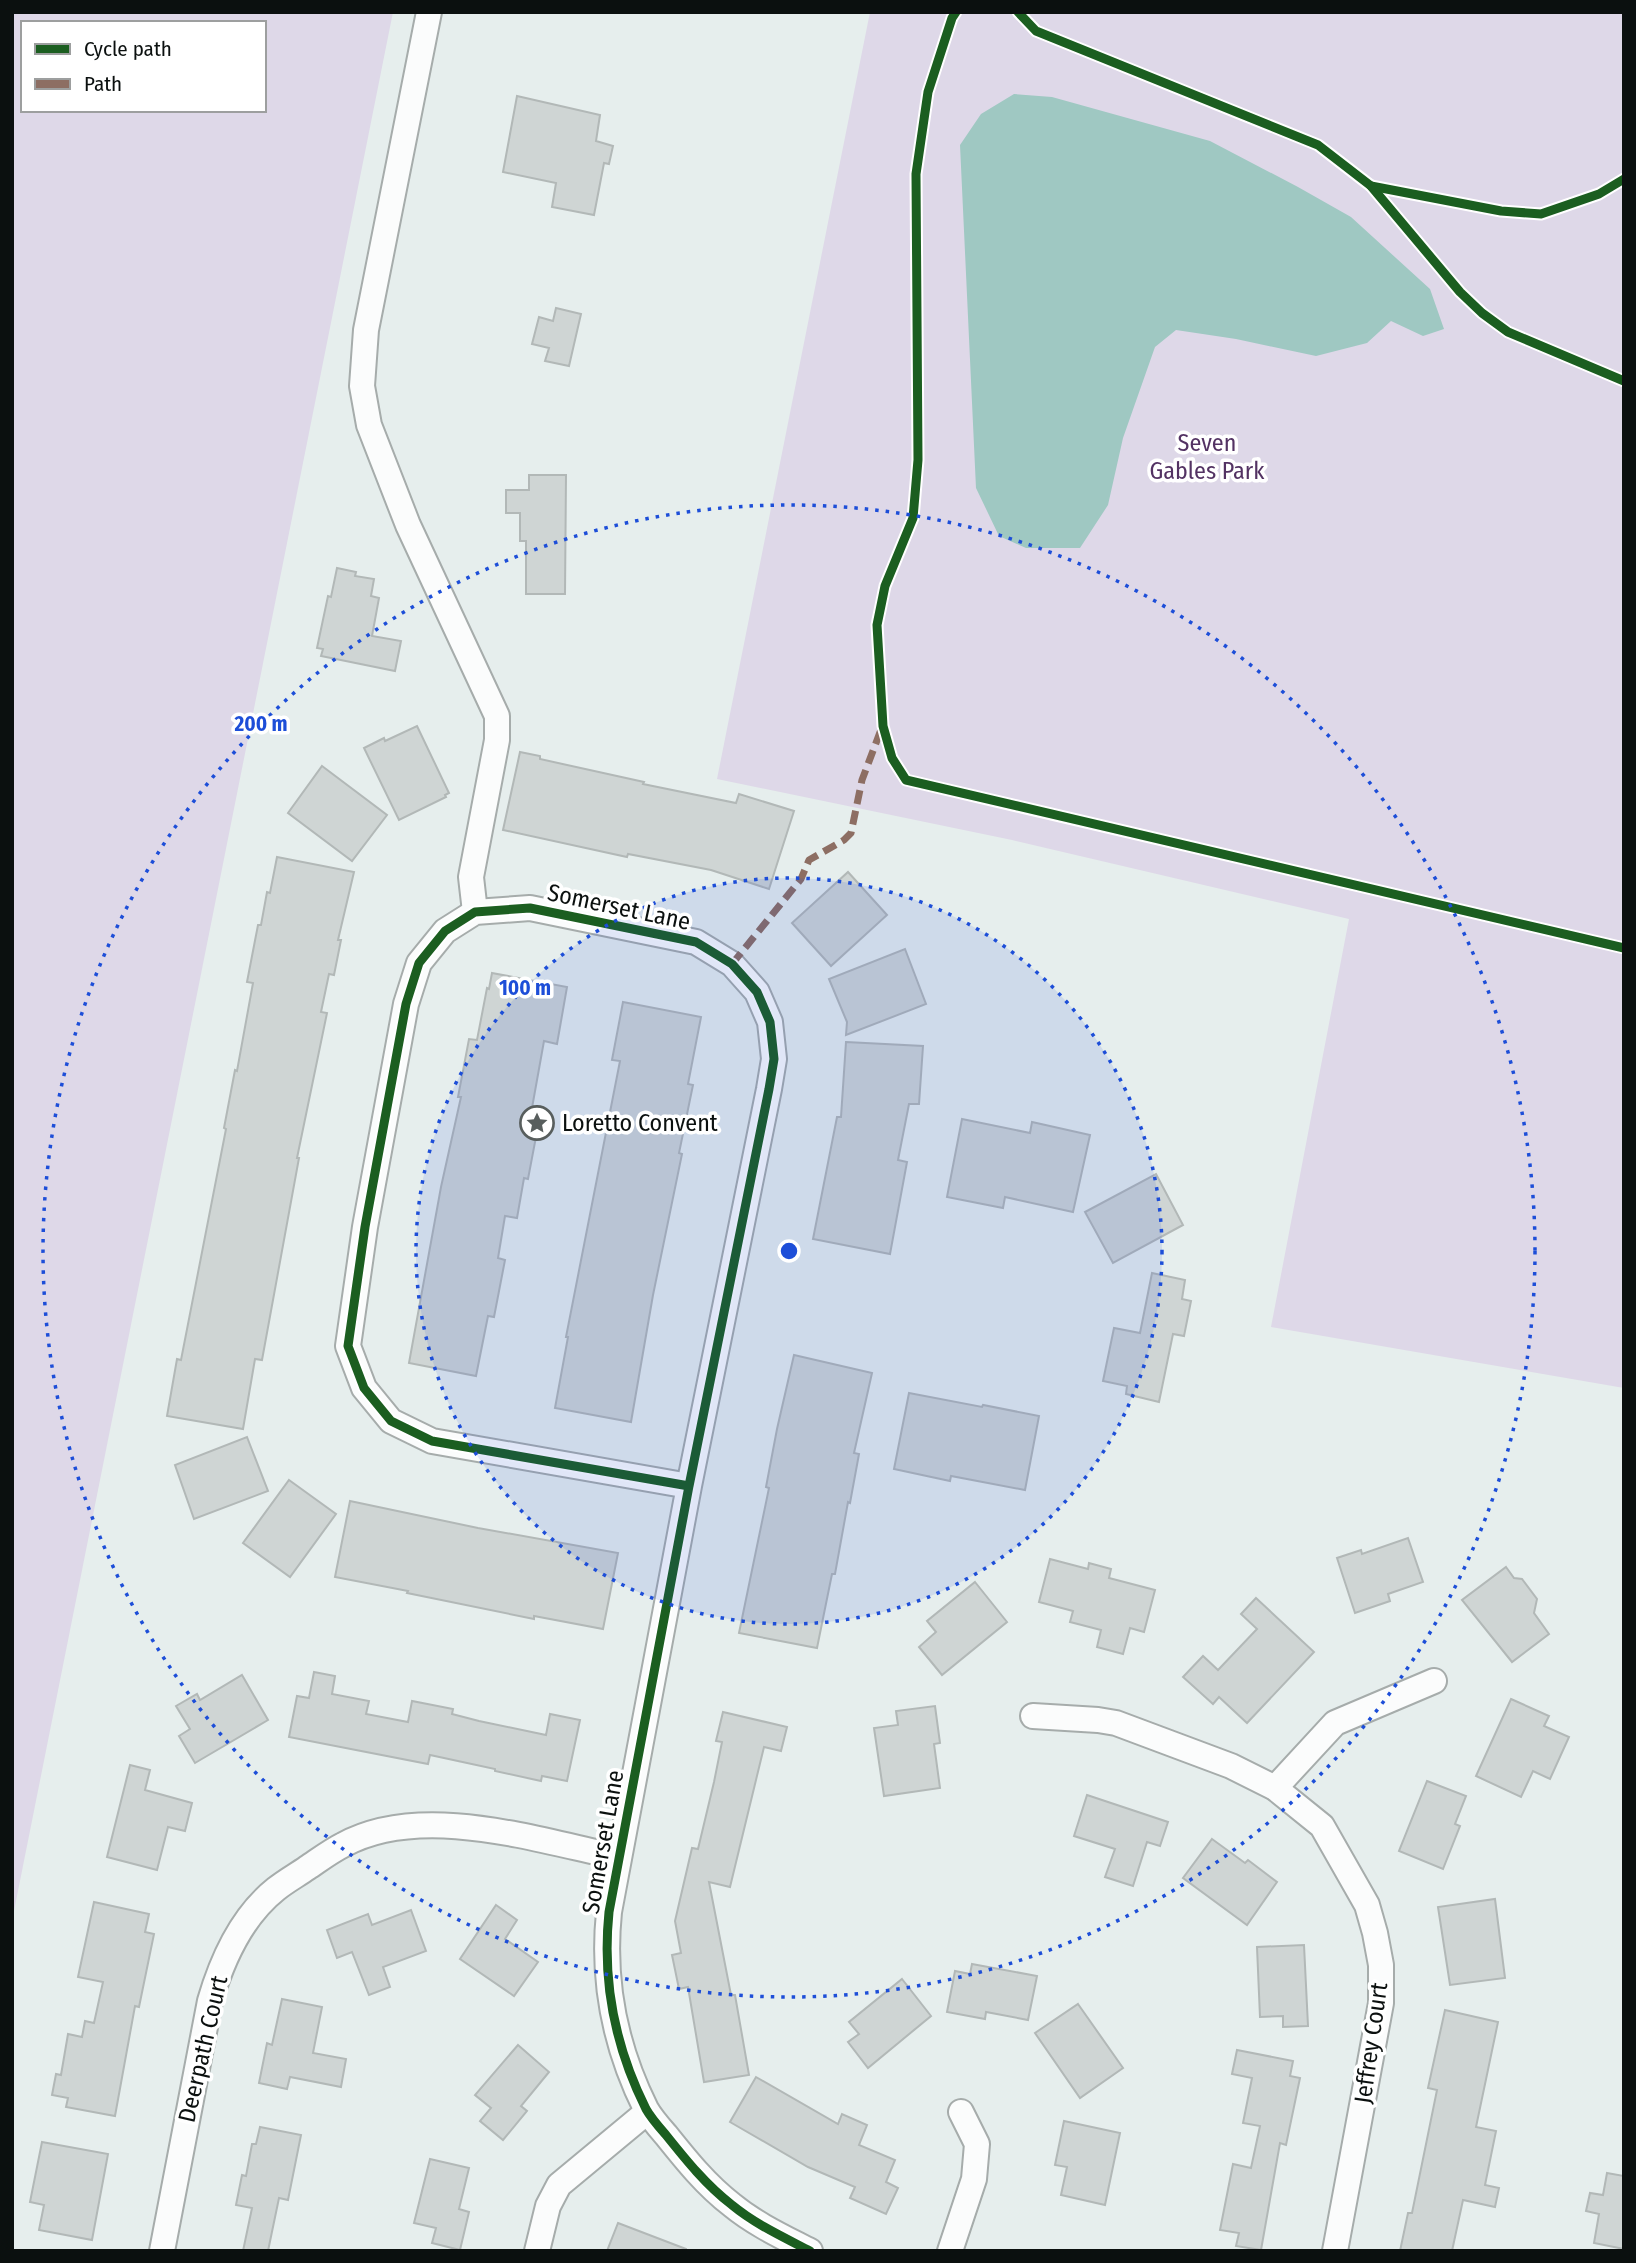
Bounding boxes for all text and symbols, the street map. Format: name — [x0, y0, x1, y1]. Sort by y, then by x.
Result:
legend — [21, 21, 266, 112]
text: Cycle path — [84, 36, 172, 62]
text: Path — [84, 71, 122, 97]
park label: Seven Gables Park — [1150, 429, 1265, 485]
text: 200 m — [233, 711, 288, 737]
street label: Somerset Lane — [545, 878, 693, 936]
text: 100 m — [499, 975, 551, 1001]
place icon: Loretto Convent — [518, 1104, 556, 1142]
place label: Loretto Convent — [562, 1109, 718, 1137]
centre of rings — [777, 1239, 801, 1263]
street label: Somerset Lane — [577, 1768, 629, 1916]
street label: Deerpath Court — [173, 1973, 234, 2125]
street label: Jeffrey Court — [1349, 1980, 1393, 2105]

